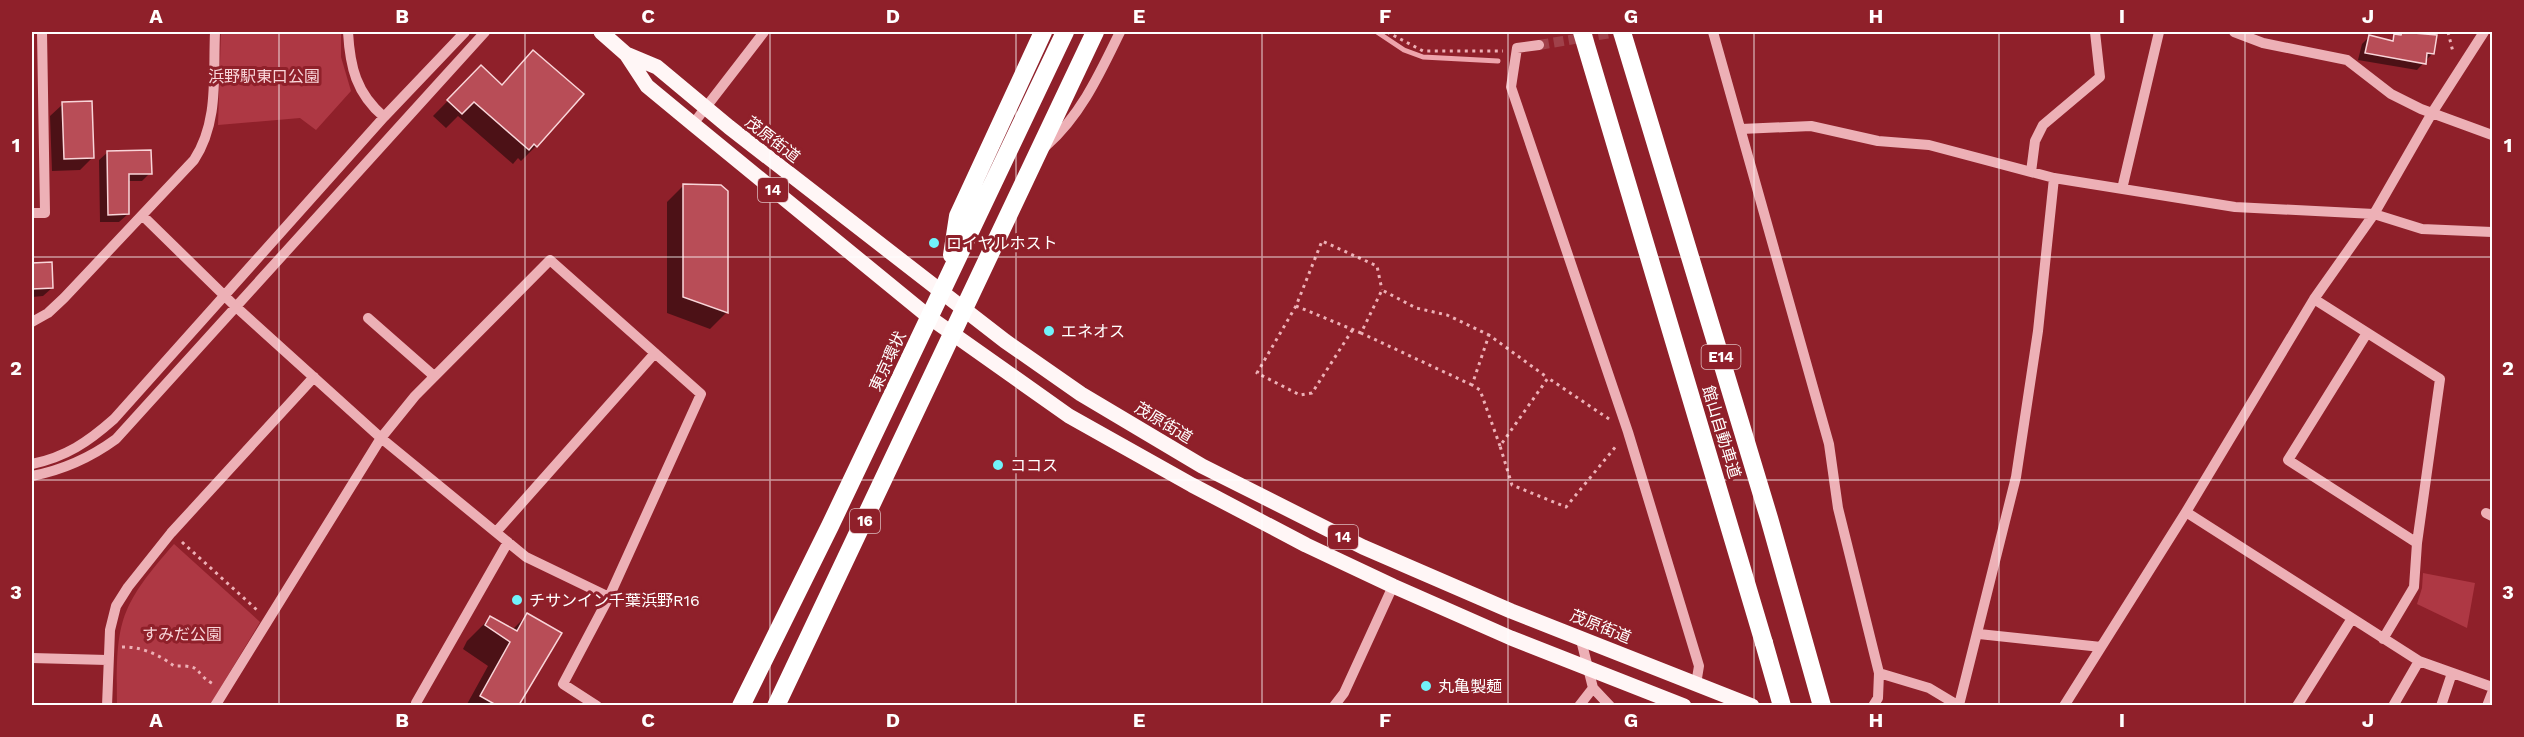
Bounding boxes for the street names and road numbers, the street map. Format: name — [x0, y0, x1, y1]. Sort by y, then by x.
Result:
street label: 茂原街道 — [742, 112, 804, 167]
road number: 14 — [758, 178, 788, 202]
street label: 東京環状 — [865, 328, 910, 394]
road number: E14 — [1702, 345, 1740, 369]
street label: 館山自動車道 — [1698, 383, 1745, 481]
street label: 茂原街道 — [1131, 398, 1196, 447]
road number: 16 — [850, 509, 880, 533]
road number: 14 — [1328, 525, 1358, 549]
street label: 茂原街道 — [1568, 606, 1634, 647]

